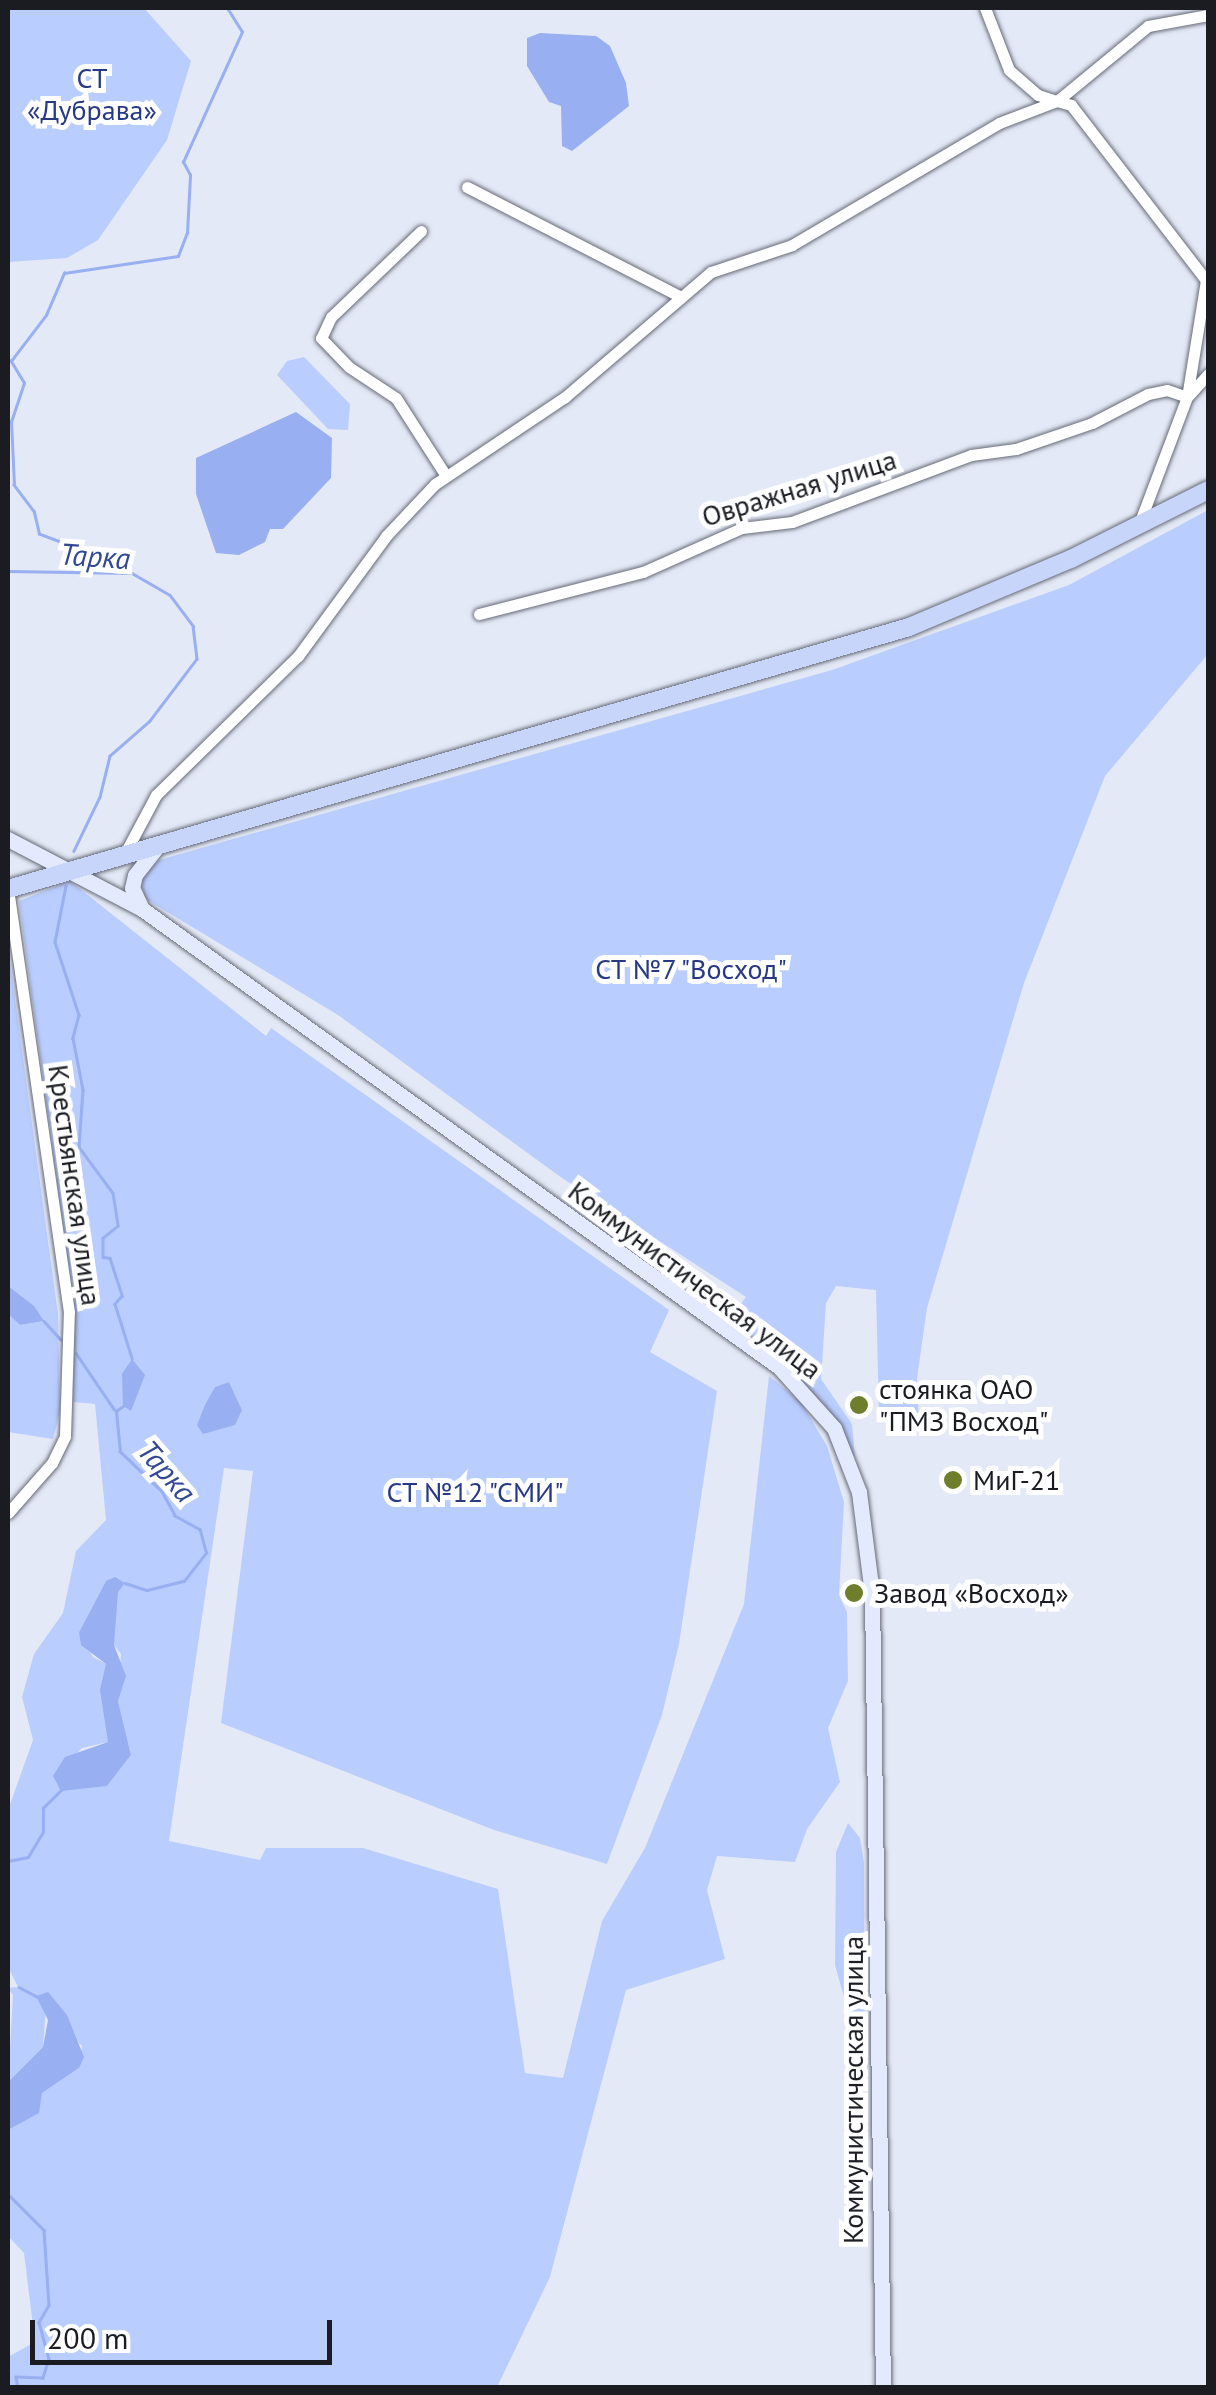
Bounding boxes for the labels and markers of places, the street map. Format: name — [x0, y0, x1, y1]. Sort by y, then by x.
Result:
place label: стоянка ОАО "ПМЗ Восход" — [879, 1372, 1048, 1438]
marker: стоянка ОАО "ПМЗ Восход" — [848, 1394, 870, 1416]
place label: МиГ-21 — [973, 1463, 1060, 1497]
marker: МиГ-21 — [942, 1469, 964, 1491]
place label: Завод «Восход» — [874, 1576, 1069, 1610]
marker: Завод «Восход» — [843, 1582, 865, 1604]

